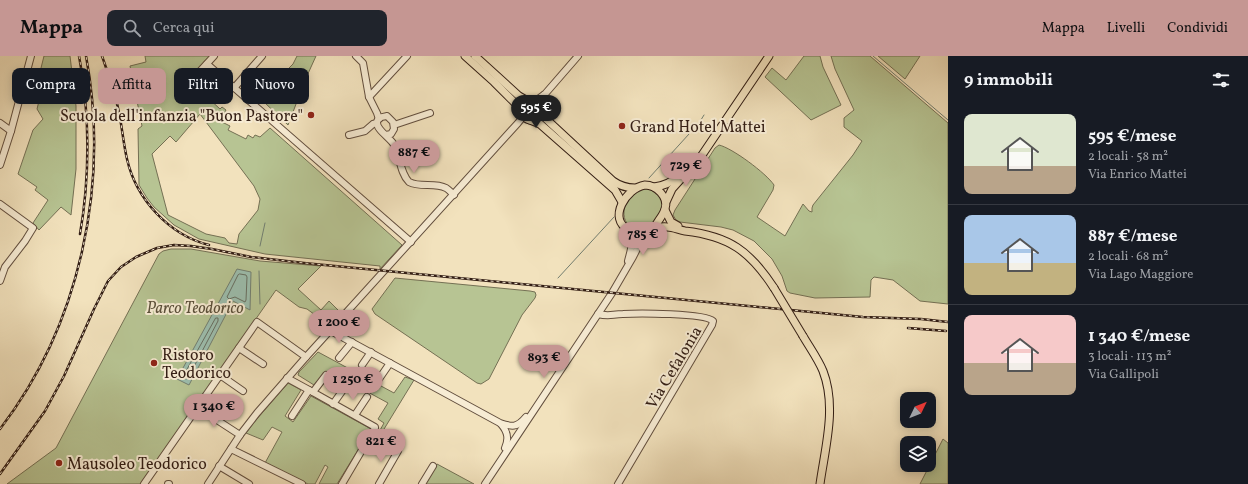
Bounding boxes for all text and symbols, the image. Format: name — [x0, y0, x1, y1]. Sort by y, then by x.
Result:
search box — [107, 10, 387, 46]
text: Mappa — [20, 15, 83, 41]
icon: search — [121, 17, 143, 39]
text: Cerca qui — [153, 18, 214, 39]
text: Mappa — [1042, 19, 1085, 38]
text: Livelli — [1107, 19, 1145, 38]
text: Condividi — [1167, 19, 1228, 38]
chip: Compra — [12, 68, 90, 104]
chip: Affitta — [98, 68, 166, 104]
chip: Filtri — [174, 68, 233, 104]
chip: Nuovo — [241, 68, 309, 104]
text: 9 immobili — [964, 69, 1053, 92]
icon: filters — [1210, 69, 1232, 91]
pin: 595 € — [508, 95, 564, 129]
text: 595 € — [520, 99, 552, 117]
place label: Scuola dell'infanzia "Buon Pastore" — [60, 106, 303, 128]
marker: Scuola dell'infanzia "Buon Pastore" — [306, 110, 316, 120]
place label: Grand Hotel Mattei — [630, 117, 766, 139]
marker: Grand Hotel Mattei — [617, 121, 627, 131]
text: 595 €/mese — [1088, 125, 1176, 148]
icon: home — [996, 130, 1044, 178]
pin: 887 € — [386, 140, 442, 174]
text: 887 € — [398, 144, 430, 162]
text: 2 locali · 58 m² — [1088, 148, 1168, 166]
pin: 729 € — [658, 153, 714, 187]
text: 729 € — [670, 157, 702, 175]
text: Via Enrico Mattei — [1088, 166, 1187, 184]
pin: 785 € — [615, 222, 671, 256]
text: 887 €/mese — [1088, 225, 1178, 248]
text: 785 € — [627, 226, 659, 244]
icon: home — [996, 231, 1044, 279]
text: 2 locali · 68 m² — [1088, 248, 1168, 266]
text: Via Lago Maggiore — [1088, 266, 1193, 284]
park label: Parco Teodorico — [146, 298, 244, 320]
pin: 1 200 € — [302, 310, 376, 344]
text: 1 200 € — [318, 314, 360, 332]
street label: Via Cefalonia — [641, 322, 708, 414]
text: 1 340 €/mese — [1088, 325, 1190, 348]
icon: home — [996, 331, 1044, 379]
place label: Ristoro Teodorico — [162, 345, 231, 385]
pin: 893 € — [516, 345, 572, 379]
text: 3 locali · 113 m² — [1088, 348, 1172, 366]
text: 893 € — [528, 349, 560, 367]
marker: Ristoro Teodorico — [149, 358, 159, 368]
text: Via Gallipoli — [1088, 366, 1159, 384]
pin: 1 250 € — [316, 367, 390, 401]
text: 1 250 € — [333, 371, 373, 389]
north arrow — [900, 392, 936, 428]
map controls — [900, 392, 936, 472]
pin: 1 340 € — [177, 394, 251, 428]
text: 1 340 € — [193, 398, 235, 416]
pin: 821 € — [353, 429, 409, 463]
text: 821 € — [365, 433, 397, 451]
button: layers — [900, 436, 936, 472]
place label: Mausoleo Teodorico — [67, 454, 207, 476]
marker: Mausoleo Teodorico — [54, 458, 64, 468]

